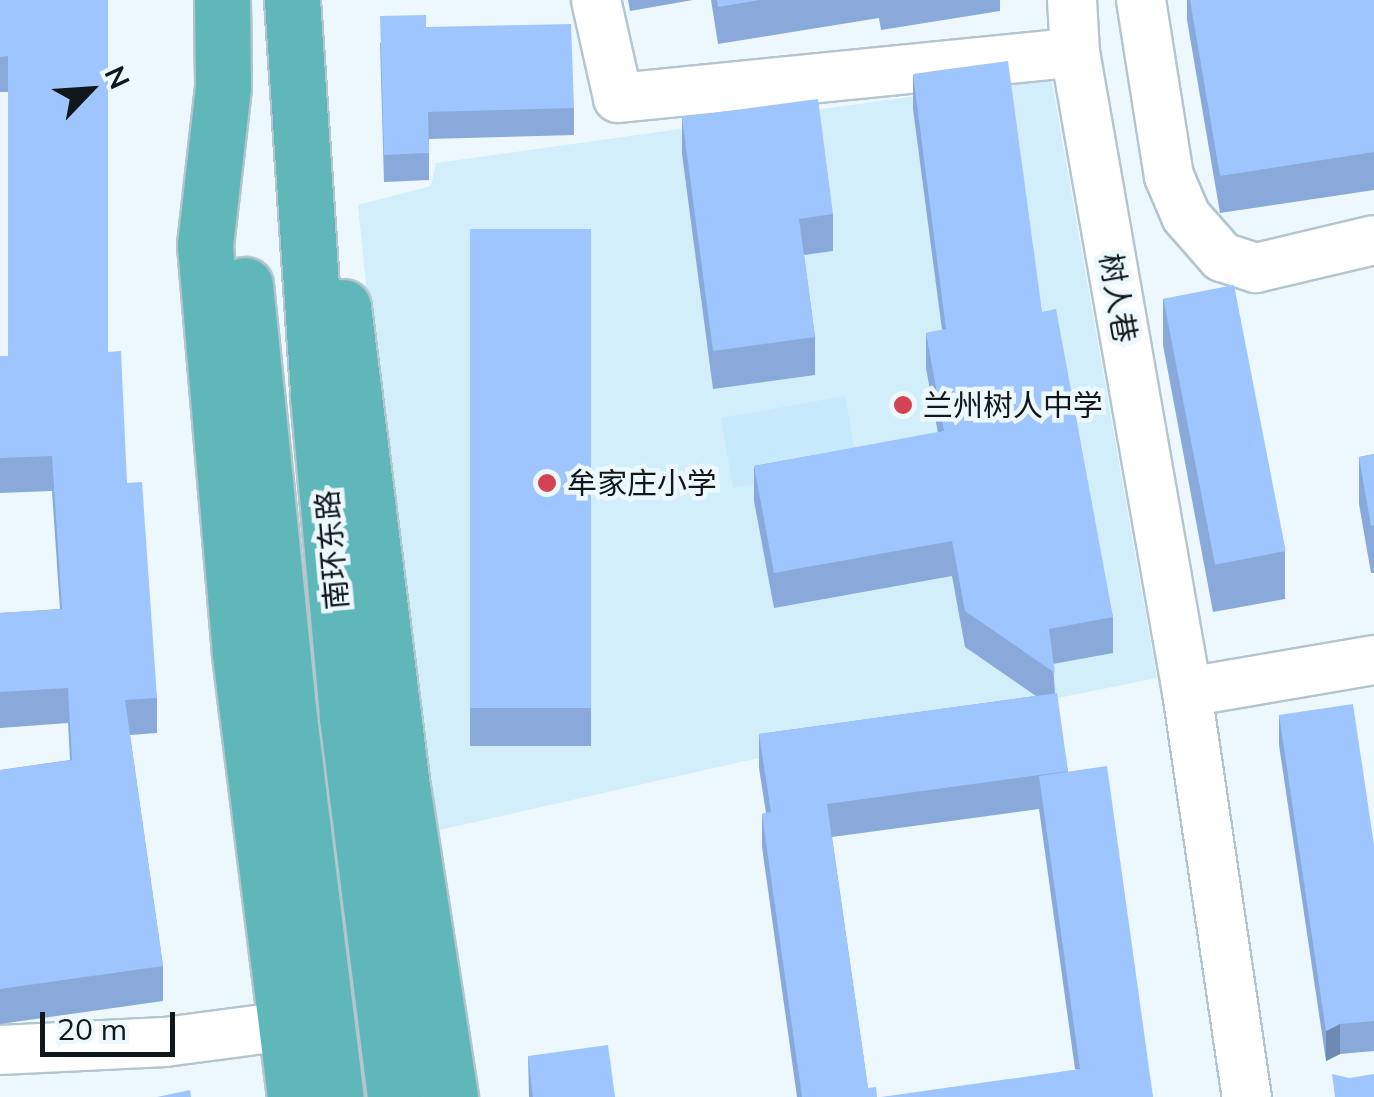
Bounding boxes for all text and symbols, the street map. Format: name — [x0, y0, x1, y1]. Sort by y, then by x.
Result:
north arrow — [40, 40, 140, 140]
text: N — [97, 60, 138, 94]
street label: 树人巷 — [1092, 251, 1144, 345]
place label: 兰州树人中学 — [923, 387, 1103, 423]
marker: 兰州树人中学 — [892, 394, 914, 416]
place label: 牟家庄小学 — [567, 465, 717, 501]
marker: 牟家庄小学 — [536, 472, 558, 494]
street label: 南环东路 — [309, 489, 355, 611]
scale bar — [45, 992, 180, 1054]
text: 20 m — [57, 1010, 127, 1048]

